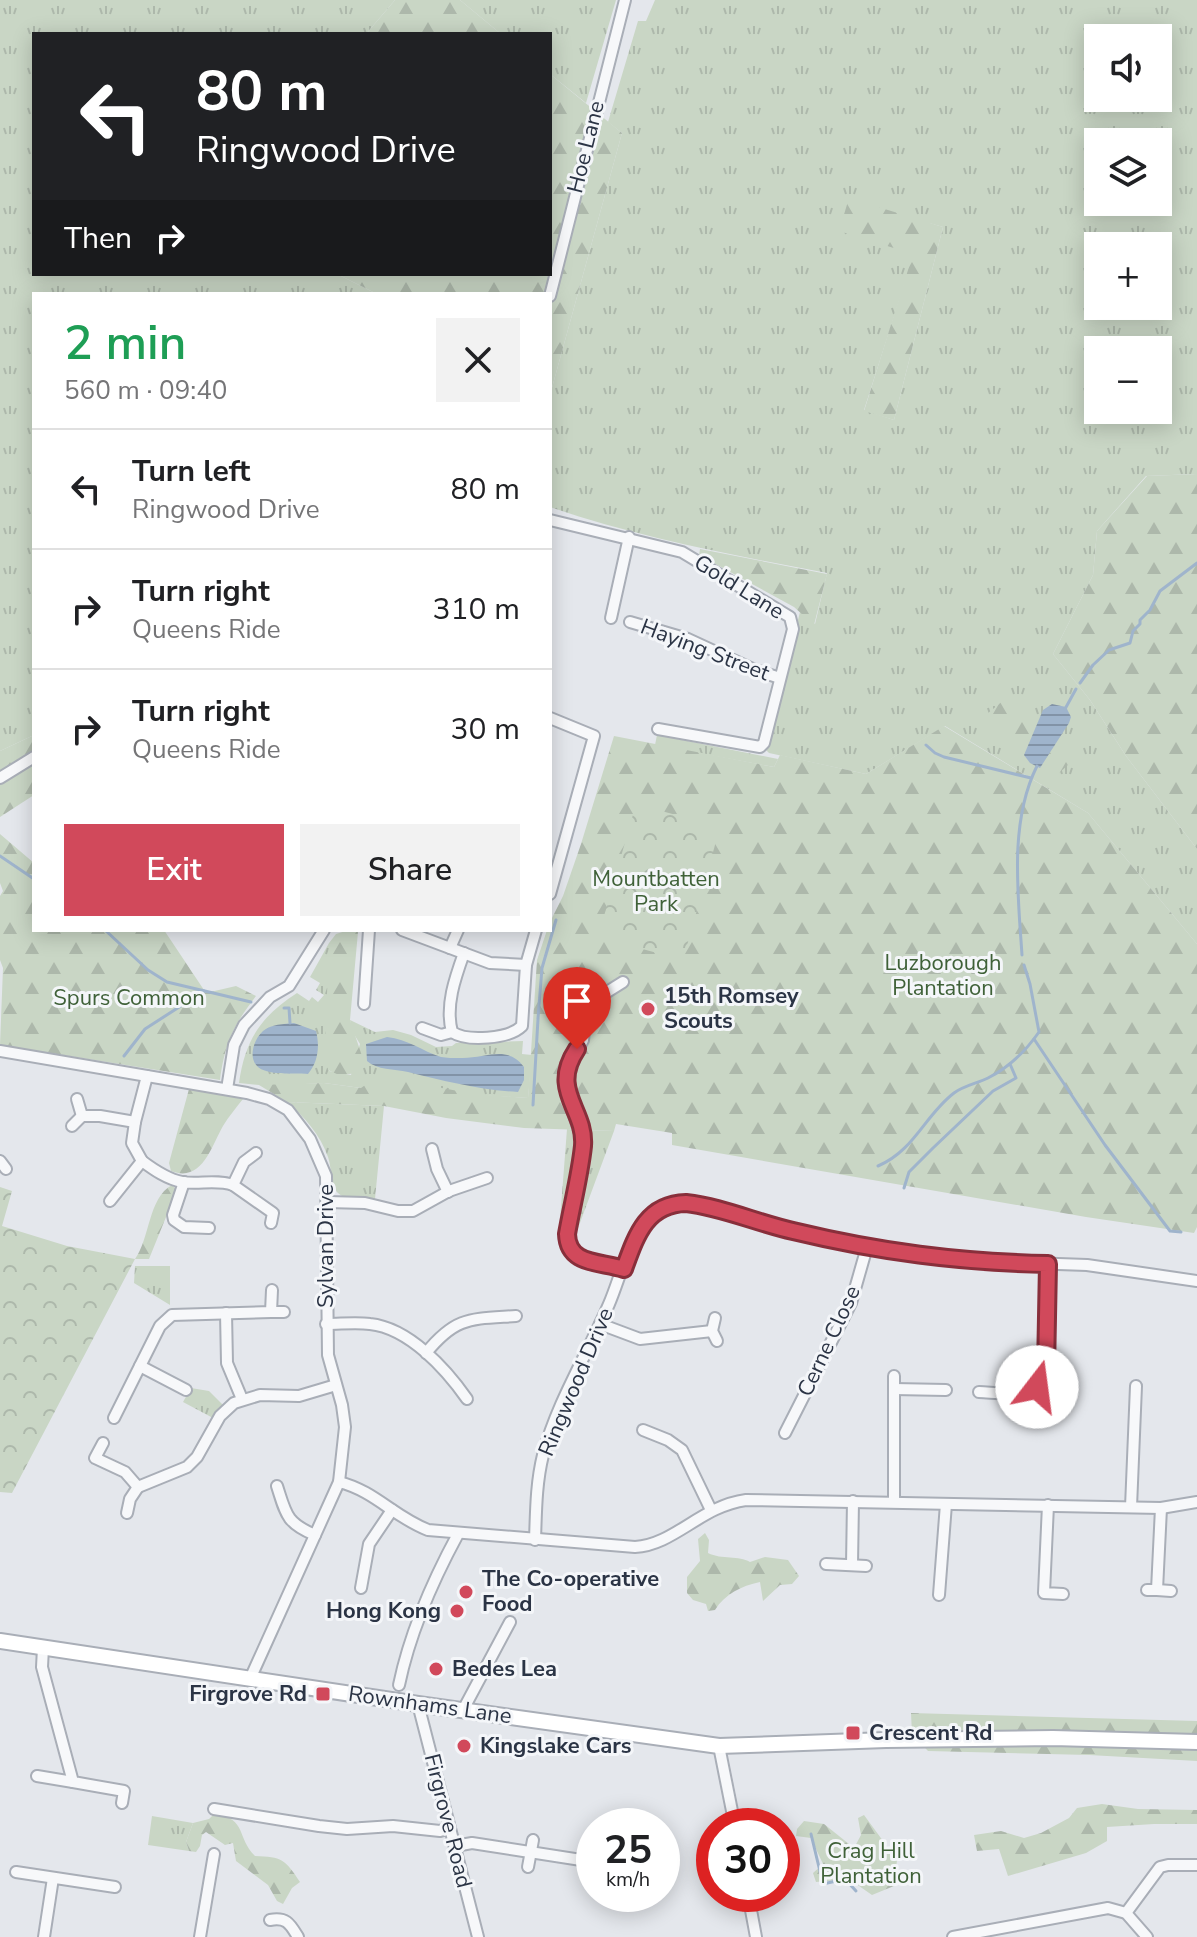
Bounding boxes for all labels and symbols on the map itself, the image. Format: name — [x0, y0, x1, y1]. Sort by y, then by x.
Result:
street label: Hoe Lane — [560, 98, 612, 196]
street label: Gold Lane — [688, 548, 790, 626]
street label: Haying Street — [636, 612, 774, 688]
park label: Mountbatten Park — [592, 864, 720, 919]
park label: Luzborough Plantation — [884, 948, 1002, 1003]
pin — [543, 967, 611, 1049]
place label: 15th Romsey Scouts — [664, 981, 799, 1036]
park label: Spurs Common — [53, 983, 205, 1013]
marker: 15th Romsey Scouts — [639, 1000, 657, 1018]
street label: Sylvan Drive — [311, 1184, 341, 1308]
street label: Cerne Close — [790, 1281, 868, 1401]
street label: Ringwood Drive — [531, 1303, 621, 1461]
position arrow — [995, 1345, 1079, 1429]
place label: The Co-operative Food — [482, 1564, 659, 1619]
marker: The Co-operative Food — [457, 1583, 475, 1601]
place label: Hong Kong — [326, 1596, 441, 1626]
marker: Hong Kong — [448, 1602, 466, 1620]
place label: Bedes Lea — [452, 1654, 557, 1684]
marker: Bedes Lea — [427, 1660, 445, 1678]
place label: Firgrove Rd — [189, 1679, 307, 1709]
street label: Rownhams Lane — [346, 1679, 514, 1731]
marker: Firgrove Rd — [314, 1685, 332, 1703]
place label: Crescent Rd — [869, 1718, 992, 1748]
marker: Crescent Rd — [844, 1724, 862, 1742]
place label: Kingslake Cars — [480, 1731, 631, 1761]
marker: Kingslake Cars — [455, 1737, 473, 1755]
street label: Firgrove Road — [417, 1751, 479, 1891]
speed limit sign: 30 — [696, 1808, 800, 1912]
park label: Crag Hill Plantation — [820, 1836, 922, 1891]

